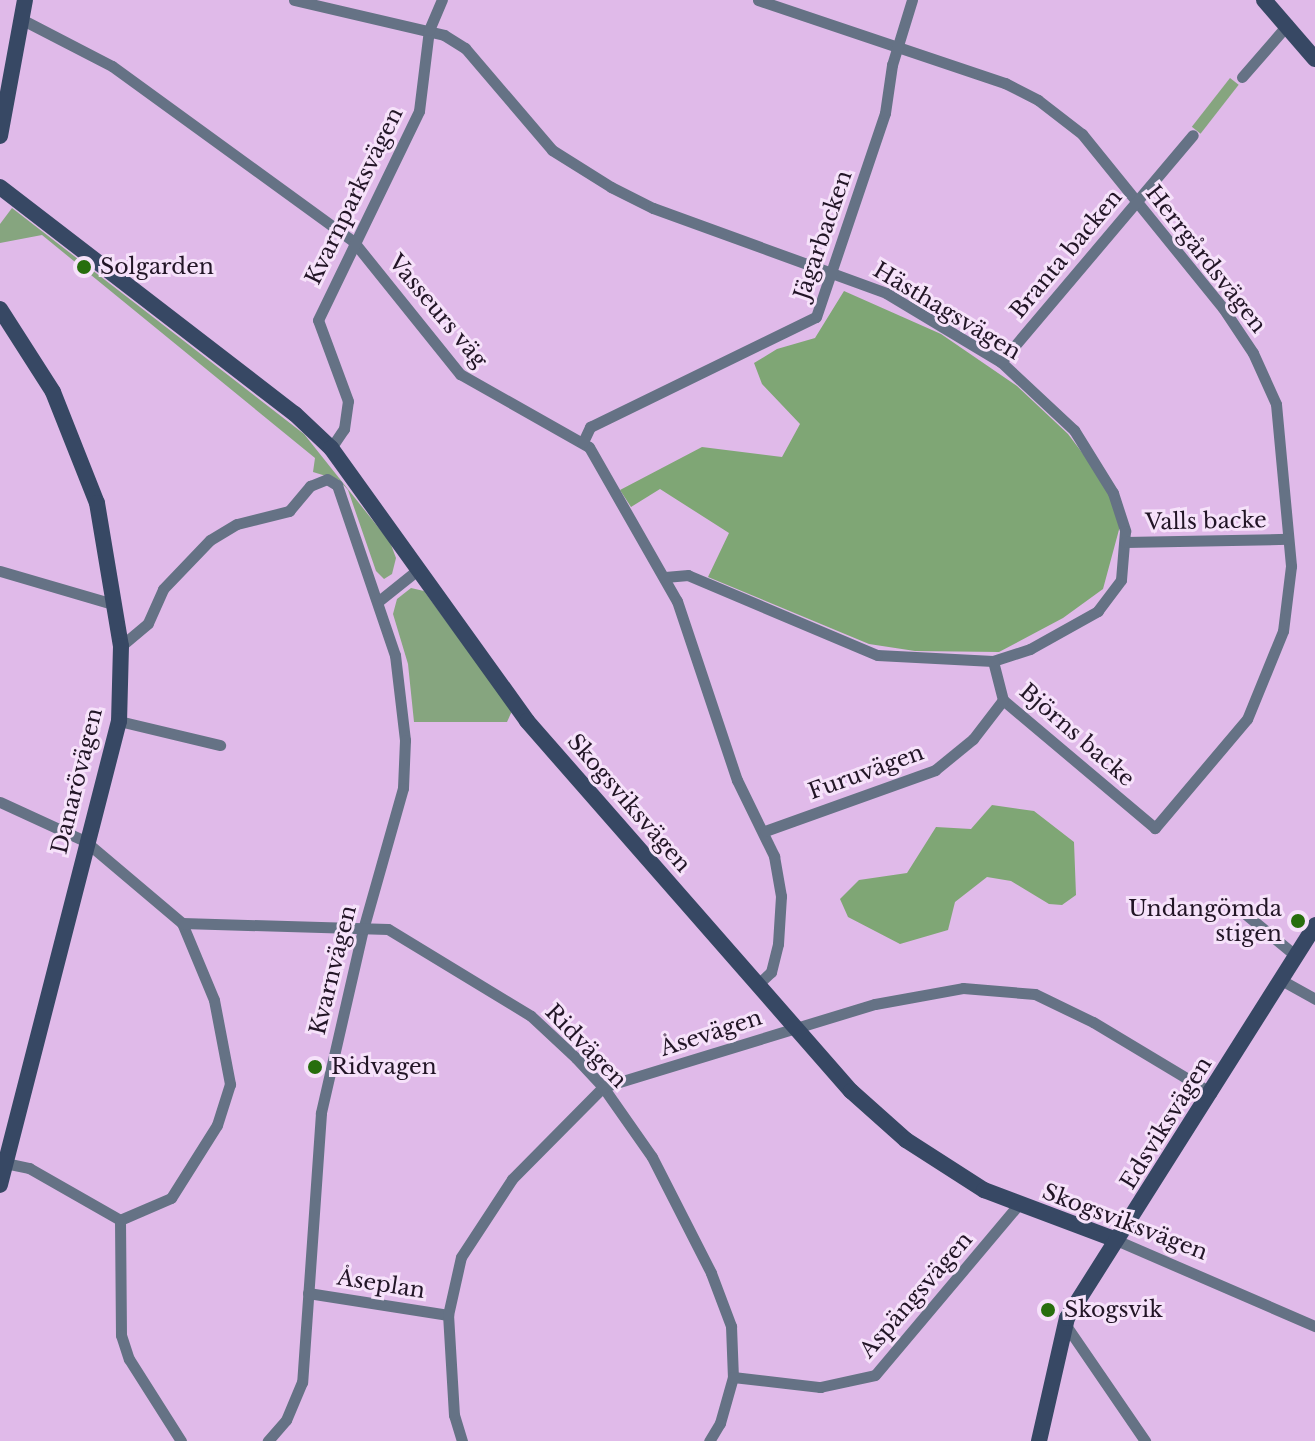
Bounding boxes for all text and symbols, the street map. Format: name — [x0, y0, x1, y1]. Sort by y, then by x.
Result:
street label: Kvarnparksvägen — [300, 103, 408, 289]
street label: Jägarbacken — [789, 167, 857, 303]
street label: Herrgårdsvägen — [1140, 180, 1272, 338]
street label: Branta backen — [1004, 184, 1128, 324]
street label: Vasseurs väg — [383, 249, 493, 373]
place label: Solgarden — [100, 254, 214, 280]
street label: Hästhagsvägen — [868, 257, 1026, 365]
marker: Solgarden — [75, 258, 93, 276]
street label: Valls backe — [1145, 507, 1267, 535]
street label: Björns backe — [1014, 678, 1140, 792]
street label: Danarövägen — [46, 705, 108, 857]
street label: Skogsviksvägen — [562, 728, 696, 878]
street label: Furuvägen — [805, 739, 927, 805]
place label: Undangömda stigen — [1128, 895, 1282, 946]
street label: Kvarnvägen — [304, 903, 362, 1037]
marker: Undangömda stigen — [1289, 912, 1307, 930]
street label: Ridvägen — [540, 999, 632, 1093]
street label: Åsevägen — [657, 1004, 765, 1062]
street label: Edsviksvägen — [1115, 1052, 1217, 1194]
place label: Ridvagen — [331, 1054, 437, 1080]
marker: Ridvagen — [306, 1058, 324, 1076]
street label: Skogsviksvägen — [1039, 1178, 1211, 1266]
street label: Aspängsvägen — [854, 1227, 978, 1363]
street label: Åseplan — [335, 1264, 427, 1304]
place label: Skogsvik — [1064, 1297, 1163, 1323]
marker: Skogsvik — [1039, 1301, 1057, 1319]

